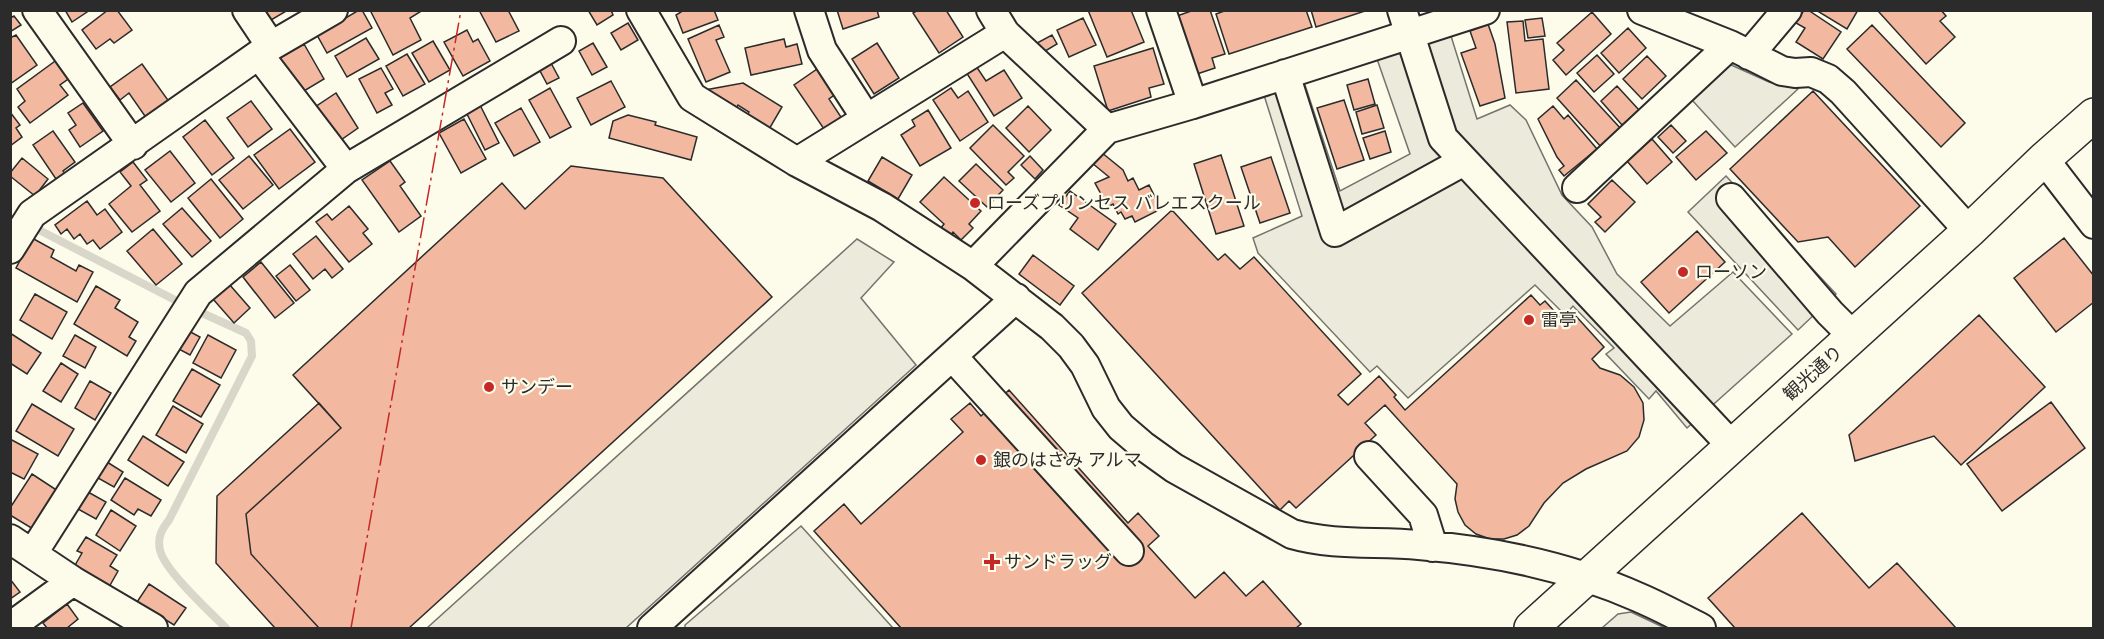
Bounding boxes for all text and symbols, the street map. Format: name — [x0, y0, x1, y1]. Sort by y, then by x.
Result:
place label: ローズプリンセス バレエスクール — [987, 192, 1261, 214]
marker: ローズプリンセス バレエスクール — [968, 196, 982, 210]
place label: ローソン — [1695, 261, 1767, 283]
marker: ローソン — [1676, 265, 1690, 279]
place label: 雷亭 — [1541, 309, 1577, 331]
marker: 雷亭 — [1522, 313, 1536, 327]
street label: 観光通り — [1779, 341, 1847, 405]
place label: サンデー — [501, 376, 573, 398]
marker: サンデー — [482, 380, 496, 394]
place label: 銀のはさみ アルマ — [993, 449, 1142, 471]
marker: 銀のはさみ アルマ — [974, 453, 988, 467]
place label: サンドラッグ — [1004, 551, 1112, 573]
marker: サンドラッグ — [985, 555, 999, 569]

